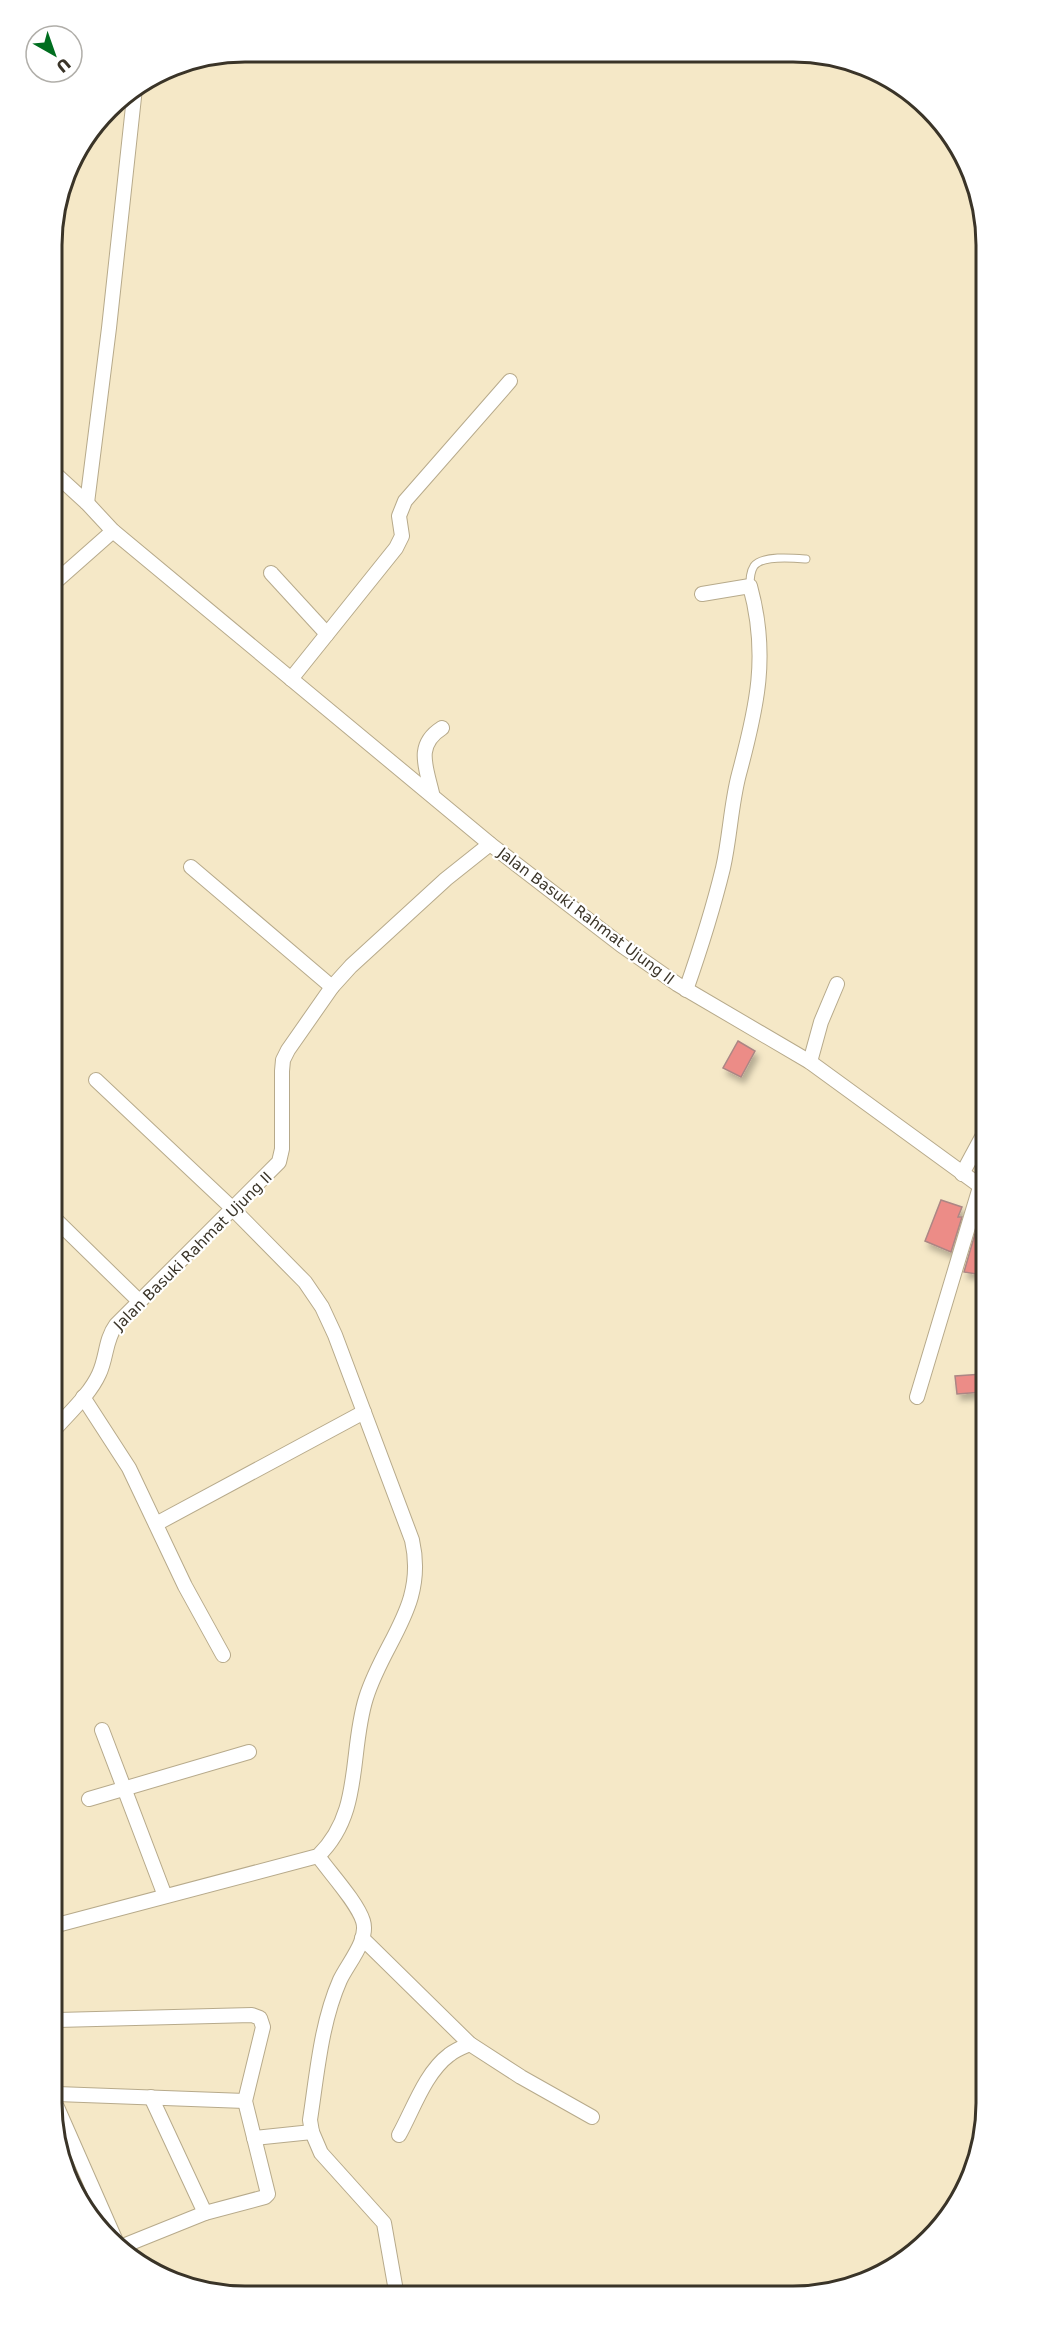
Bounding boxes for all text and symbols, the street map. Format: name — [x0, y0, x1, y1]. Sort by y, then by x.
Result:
north arrow — [24, 24, 84, 84]
text: U — [52, 54, 74, 77]
street label: Jalan Basuki Rahmat Ujung II — [493, 843, 678, 988]
street label: Jalan Basuki Rahmat Ujung II — [109, 1168, 276, 1335]

